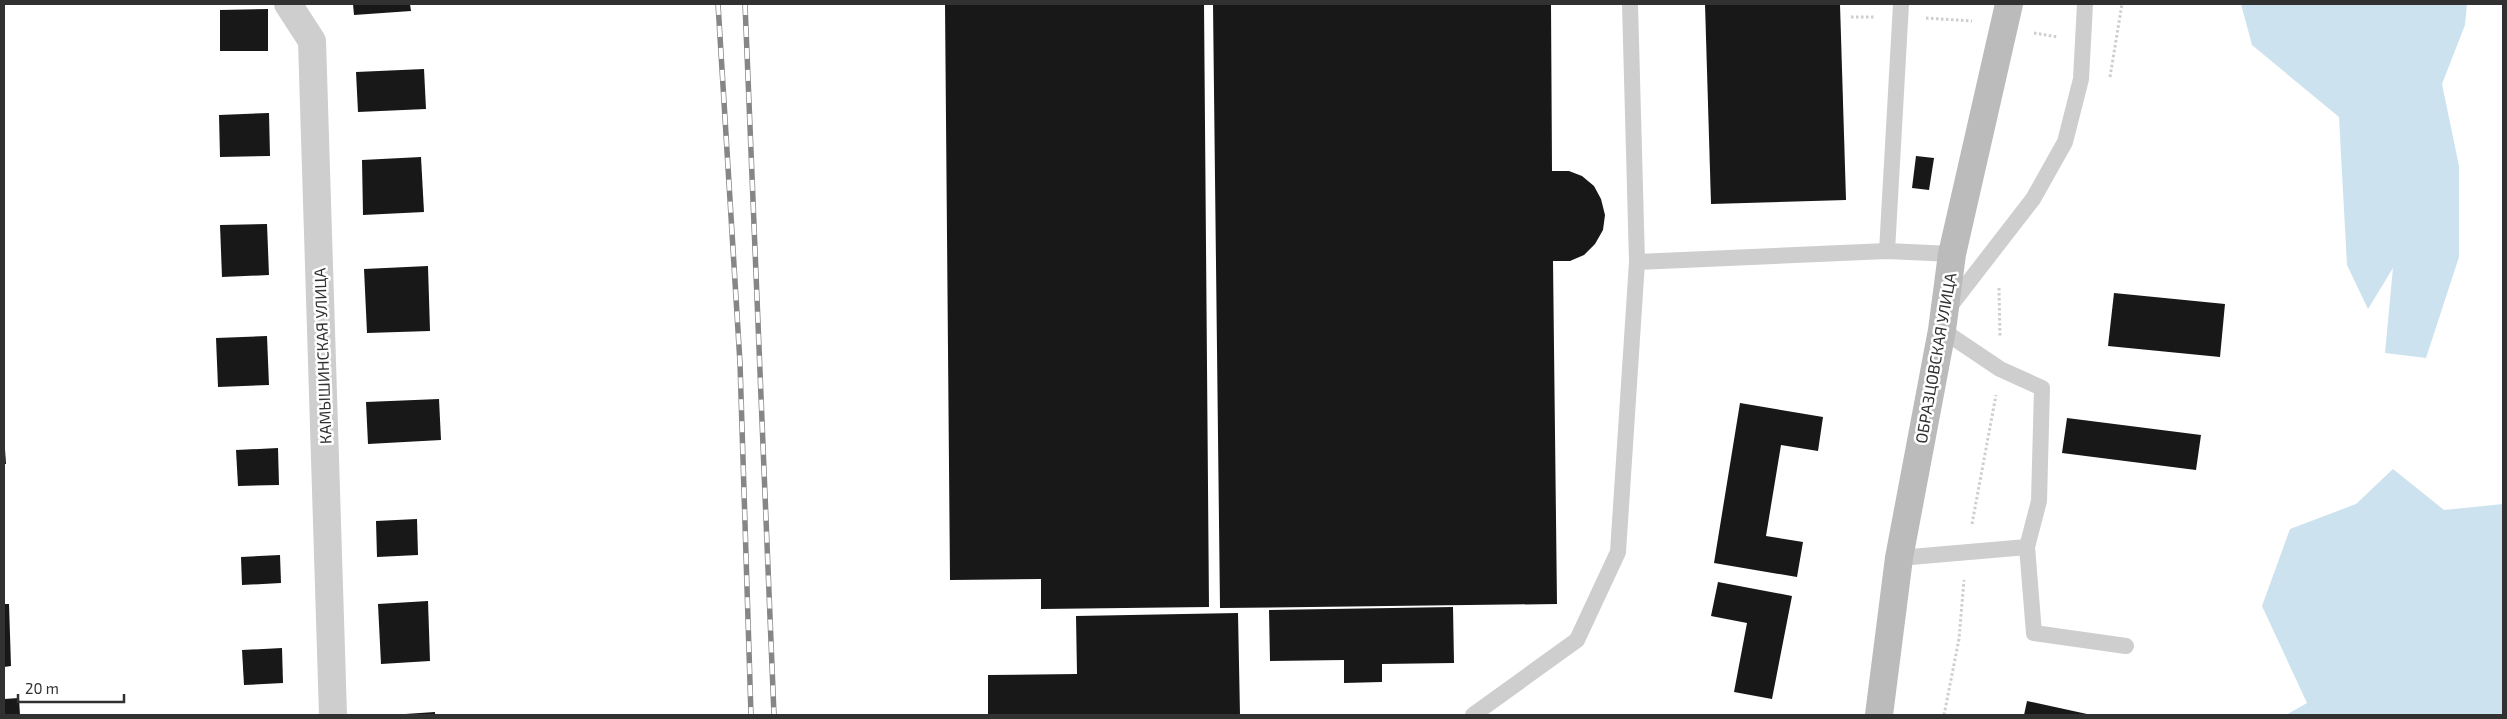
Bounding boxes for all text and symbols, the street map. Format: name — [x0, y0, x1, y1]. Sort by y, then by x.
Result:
street label: КАМЫШИНСКАЯ УЛИЦА — [309, 267, 335, 445]
street label: ОБРАЗЦОВСКАЯ УЛИЦА — [1911, 271, 1959, 445]
scale bar — [18, 672, 124, 704]
text: 20 m — [25, 679, 59, 697]

